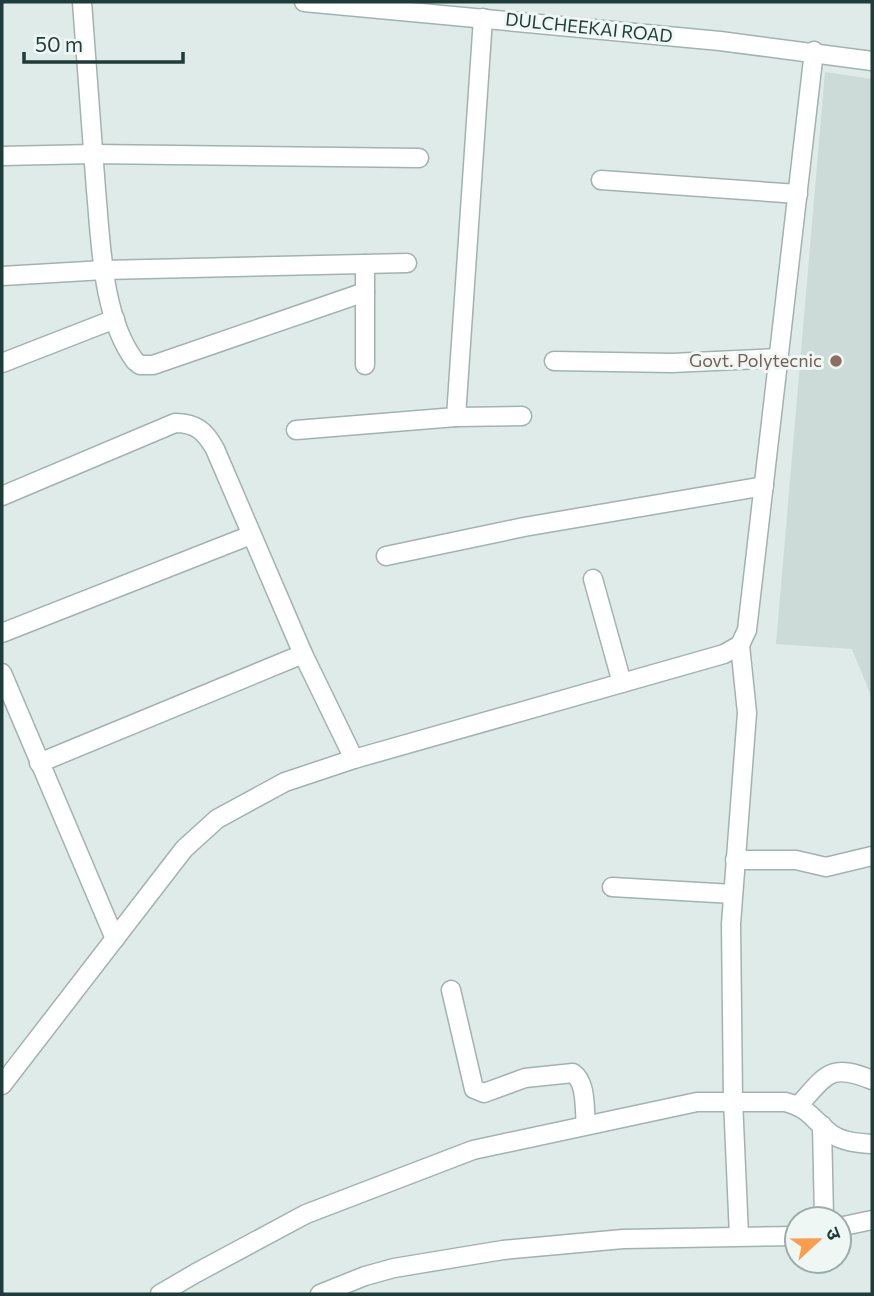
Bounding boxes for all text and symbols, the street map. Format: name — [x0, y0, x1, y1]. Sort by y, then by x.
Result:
street label: DULCHEEKAI ROAD — [504, 7, 674, 47]
scale bar — [24, 21, 184, 65]
text: 50 m — [35, 31, 83, 56]
place label: Govt. Polytecnic — [689, 349, 822, 371]
marker: Govt. Polytecnic — [828, 353, 844, 369]
north arrow — [783, 1205, 853, 1275]
text: उ — [821, 1224, 847, 1244]

